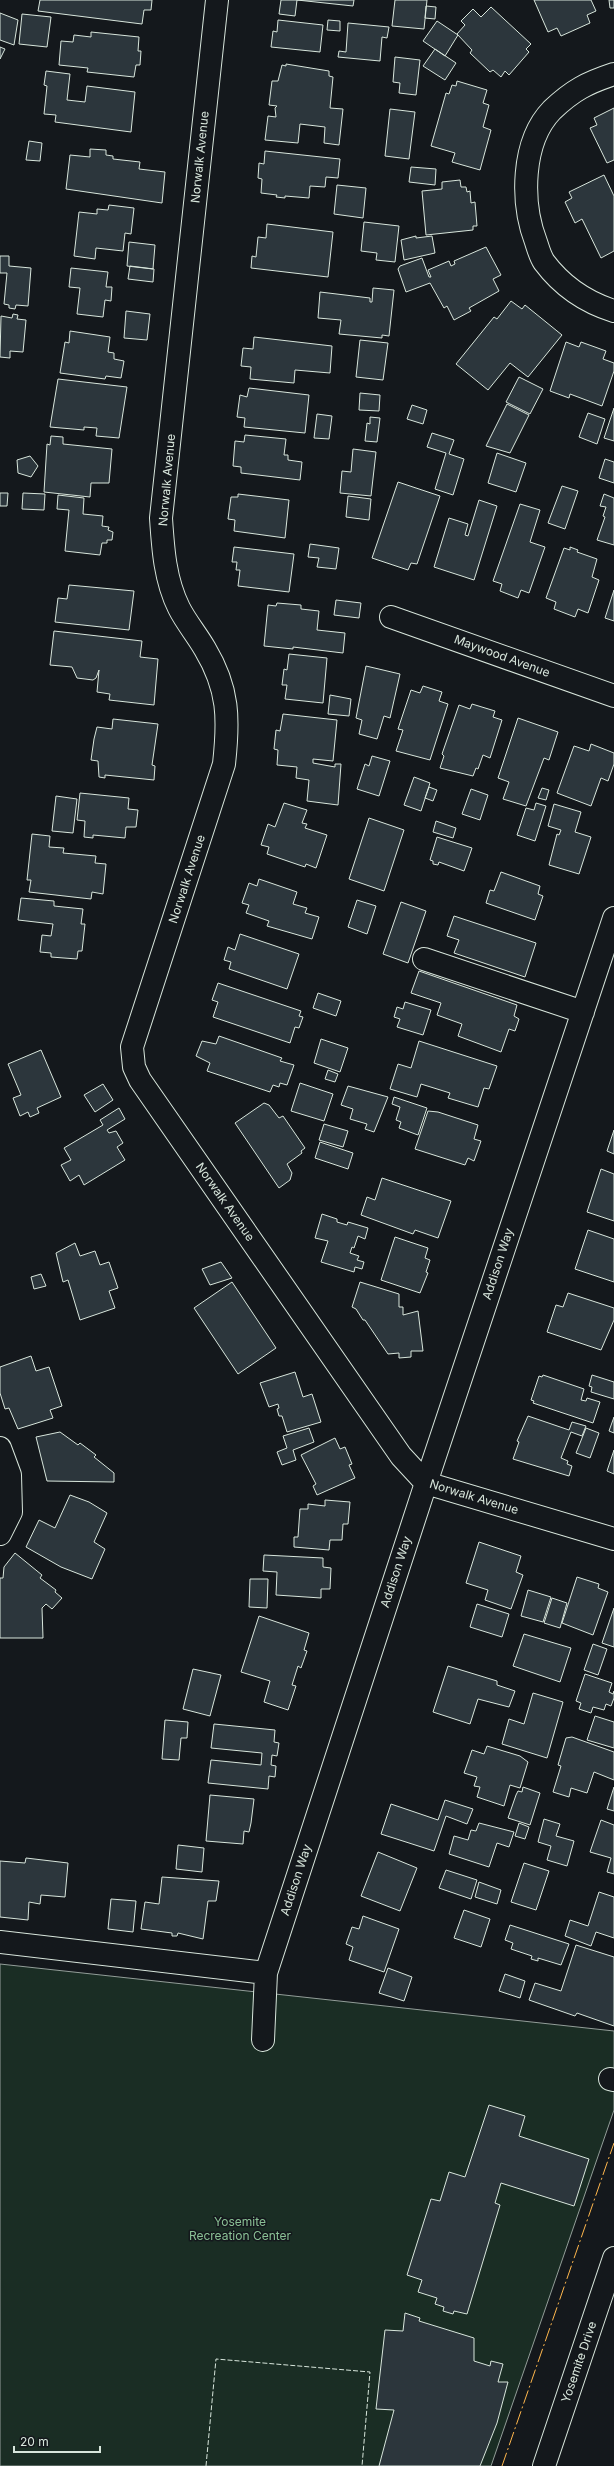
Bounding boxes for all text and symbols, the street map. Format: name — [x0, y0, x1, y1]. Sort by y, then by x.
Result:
street label: Norwalk Avenue — [187, 110, 212, 204]
street label: Norwalk Avenue — [155, 433, 178, 527]
street label: Maywood Avenue — [452, 631, 552, 680]
street label: Norwalk Avenue — [165, 833, 208, 925]
street label: Norwalk Avenue — [193, 1160, 258, 1244]
street label: Addison Way — [479, 1226, 516, 1302]
street label: Norwalk Avenue — [428, 1476, 521, 1517]
street label: Addison Way — [377, 1534, 414, 1610]
street label: Addison Way — [277, 1842, 314, 1918]
park label: Yosemite Recreation Center — [189, 2214, 292, 2243]
street label: Yosemite Drive — [558, 2319, 599, 2405]
scale bar — [14, 2428, 100, 2454]
text: 20 m — [20, 2434, 49, 2449]

